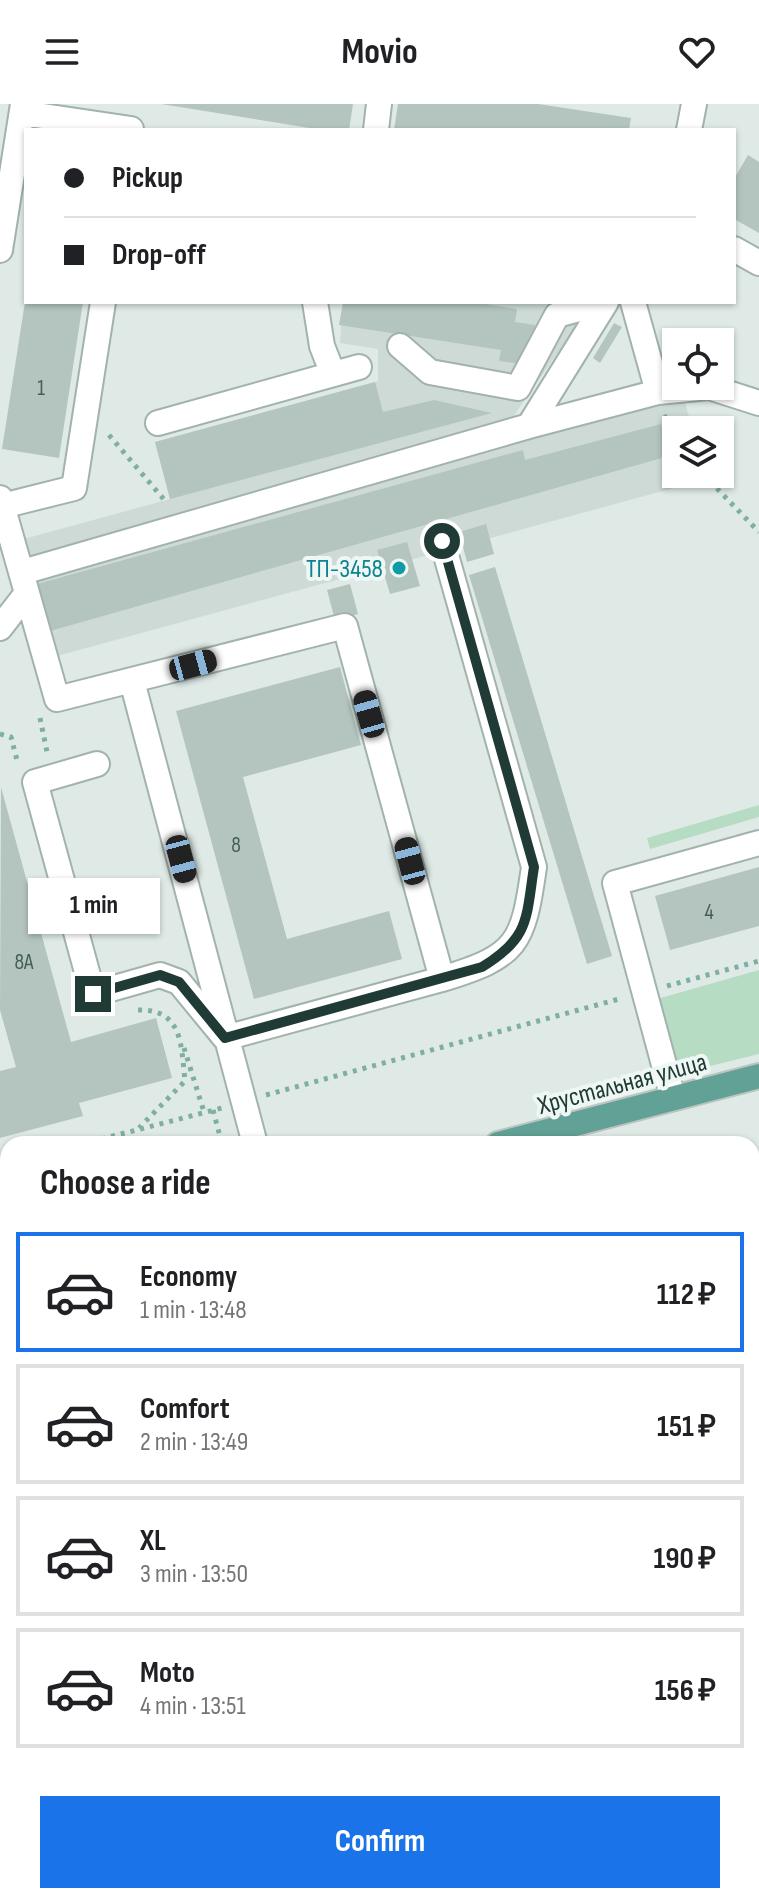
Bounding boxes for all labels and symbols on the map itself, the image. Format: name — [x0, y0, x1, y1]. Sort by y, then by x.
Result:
house number: 1 — [37, 375, 45, 402]
route start — [424, 523, 460, 559]
place label: ТП-3458 — [306, 554, 383, 585]
marker: ТП-3458 — [390, 559, 408, 577]
car — [167, 647, 219, 683]
car — [351, 688, 387, 740]
house number: 8 — [231, 832, 241, 859]
car — [163, 833, 199, 885]
car — [392, 835, 428, 887]
callout: 1 min — [27, 878, 159, 934]
house number: 4 — [704, 899, 714, 926]
house number: 8А — [14, 949, 34, 976]
route end — [75, 976, 111, 1012]
street label: Хрустальная улица — [534, 1047, 710, 1122]

